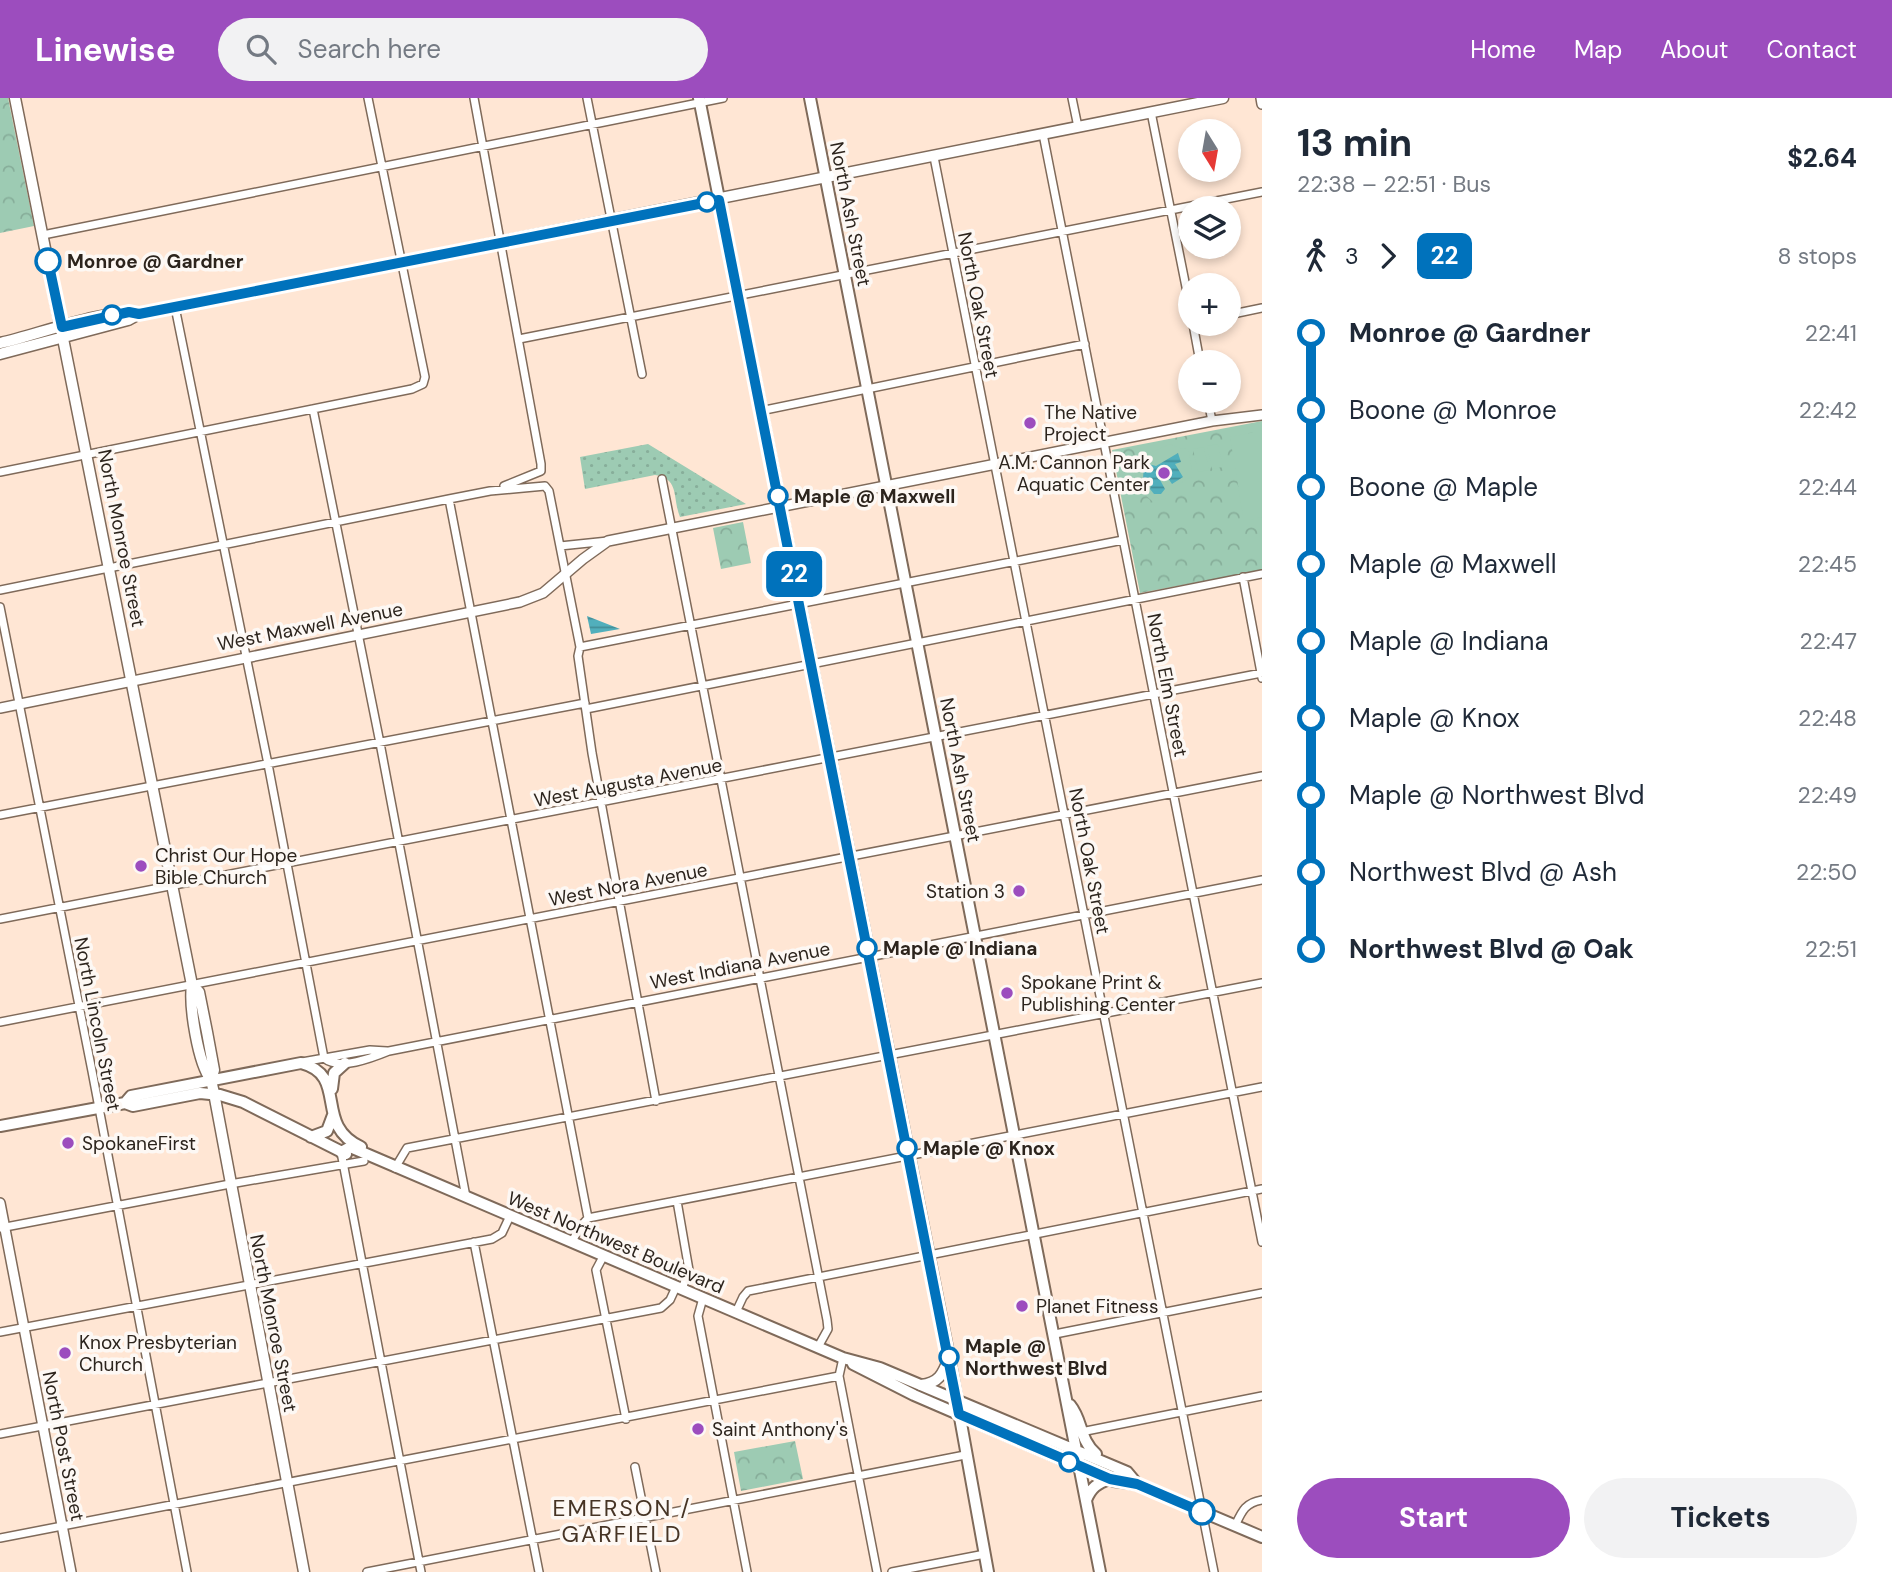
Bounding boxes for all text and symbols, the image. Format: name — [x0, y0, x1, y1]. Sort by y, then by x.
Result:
search box — [218, 18, 708, 81]
text: Linewise — [35, 28, 176, 71]
icon: search — [242, 30, 280, 68]
text: Search here — [298, 32, 441, 66]
text: Home — [1470, 34, 1536, 65]
text: Map — [1574, 34, 1622, 65]
text: About — [1660, 34, 1729, 65]
text: Contact — [1767, 34, 1857, 65]
text: 13 min — [1297, 118, 1412, 168]
north arrow — [1178, 119, 1241, 182]
map controls — [1178, 119, 1241, 413]
street label: North Ash Street — [824, 140, 877, 289]
text: $2.64 — [1787, 141, 1857, 175]
text: 22:38 – 22:51 · Bus — [1297, 169, 1491, 199]
unlabelled marker — [697, 192, 717, 212]
button: layers — [1178, 196, 1241, 259]
street label: North Oak Street — [952, 230, 1005, 380]
icon: walk — [1297, 237, 1335, 275]
icon: forward — [1369, 237, 1407, 275]
text: 22 — [1431, 240, 1458, 271]
text: 3 — [1345, 241, 1359, 271]
text: 8 stops — [1778, 241, 1857, 271]
marker: Monroe @ Gardner — [35, 248, 61, 274]
place label: Monroe @ Gardner — [67, 249, 244, 274]
button: + — [1178, 273, 1241, 336]
unlabelled marker — [102, 305, 122, 325]
text: Monroe @ Gardner — [1349, 316, 1591, 350]
text: 22:41 — [1805, 318, 1857, 348]
button: − — [1178, 350, 1241, 413]
text: Boone @ Monroe — [1349, 393, 1557, 427]
text: 22:42 — [1799, 395, 1857, 425]
place label: The Native Project — [1044, 400, 1137, 447]
marker: The Native Project — [1022, 415, 1038, 431]
street label: North Monroe Street — [92, 447, 151, 629]
place label: A.M. Cannon Park Aquatic Center — [998, 450, 1150, 497]
marker: A.M. Cannon Park Aquatic Center — [1156, 465, 1172, 481]
text: Boone @ Maple — [1349, 470, 1538, 504]
text: 22:44 — [1798, 472, 1857, 502]
place label: Maple @ Maxwell — [794, 484, 955, 509]
marker: Maple @ Maxwell — [768, 486, 788, 506]
text: Maple @ Maxwell — [1349, 547, 1556, 581]
text: 22:45 — [1798, 549, 1857, 579]
line badge: 22 — [762, 551, 826, 597]
text: 22 — [780, 558, 808, 589]
street label: West Maxwell Avenue — [215, 596, 405, 657]
street label: North Elm Street — [1141, 611, 1194, 759]
text: Maple @ Indiana — [1349, 624, 1549, 658]
text: 22:47 — [1800, 626, 1857, 656]
street label: North Ash Street — [934, 696, 987, 845]
text: Maple @ Knox — [1349, 701, 1520, 735]
text: 22:48 — [1798, 703, 1857, 733]
street label: West Augusta Avenue — [532, 752, 724, 813]
text: Maple @ Northwest Blvd — [1349, 778, 1645, 812]
text: 22:49 — [1797, 780, 1857, 810]
street label: North Oak Street — [1063, 786, 1116, 936]
place label: Christ Our Hope Bible Church — [155, 843, 297, 890]
text: Northwest Blvd @ Ash — [1349, 855, 1617, 889]
street label: West Nora Avenue — [547, 857, 710, 912]
text: 22:50 — [1796, 857, 1857, 887]
marker: Christ Our Hope Bible Church — [133, 858, 149, 874]
place label: Station 3 — [926, 879, 1005, 904]
marker: Station 3 — [1011, 883, 1027, 899]
text: Northwest Blvd @ Oak — [1349, 932, 1634, 966]
text: 22:51 — [1805, 934, 1857, 964]
street label: North Lincoln Street — [68, 935, 127, 1113]
street label: West Indiana Avenue — [648, 936, 832, 995]
place label: Maple @ Indiana — [883, 936, 1037, 961]
marker: Maple @ Indiana — [857, 938, 877, 958]
place label: Spokane Print & Publishing Center — [1021, 970, 1176, 1017]
marker: Spokane Print & Publishing Center — [999, 985, 1015, 1001]
place label: SpokaneFirst — [82, 1131, 196, 1156]
marker: SpokaneFirst — [60, 1135, 76, 1151]
place label: Maple @ Knox — [923, 1136, 1055, 1161]
marker: Maple @ Knox — [897, 1138, 917, 1158]
street label: West Northwest Boulevard — [504, 1185, 728, 1299]
street label: North Monroe Street — [244, 1232, 303, 1414]
place label: Planet Fitness — [1036, 1294, 1158, 1319]
marker: Planet Fitness — [1014, 1298, 1030, 1314]
place label: Knox Presbyterian Church — [79, 1330, 237, 1377]
place label: Maple @ Northwest Blvd — [965, 1334, 1107, 1381]
marker: Knox Presbyterian Church — [57, 1345, 73, 1361]
marker: Maple @ Northwest Blvd — [939, 1347, 959, 1367]
street label: North Post Street — [37, 1369, 90, 1523]
place label: Saint Anthony's — [712, 1417, 848, 1442]
marker: Saint Anthony's — [690, 1421, 706, 1437]
unlabelled marker — [1059, 1452, 1079, 1472]
button: Start — [1297, 1478, 1570, 1558]
button: Tickets — [1584, 1478, 1857, 1558]
district label: EMERSON / GARFIELD — [552, 1493, 692, 1549]
unlabelled marker — [1189, 1499, 1215, 1525]

